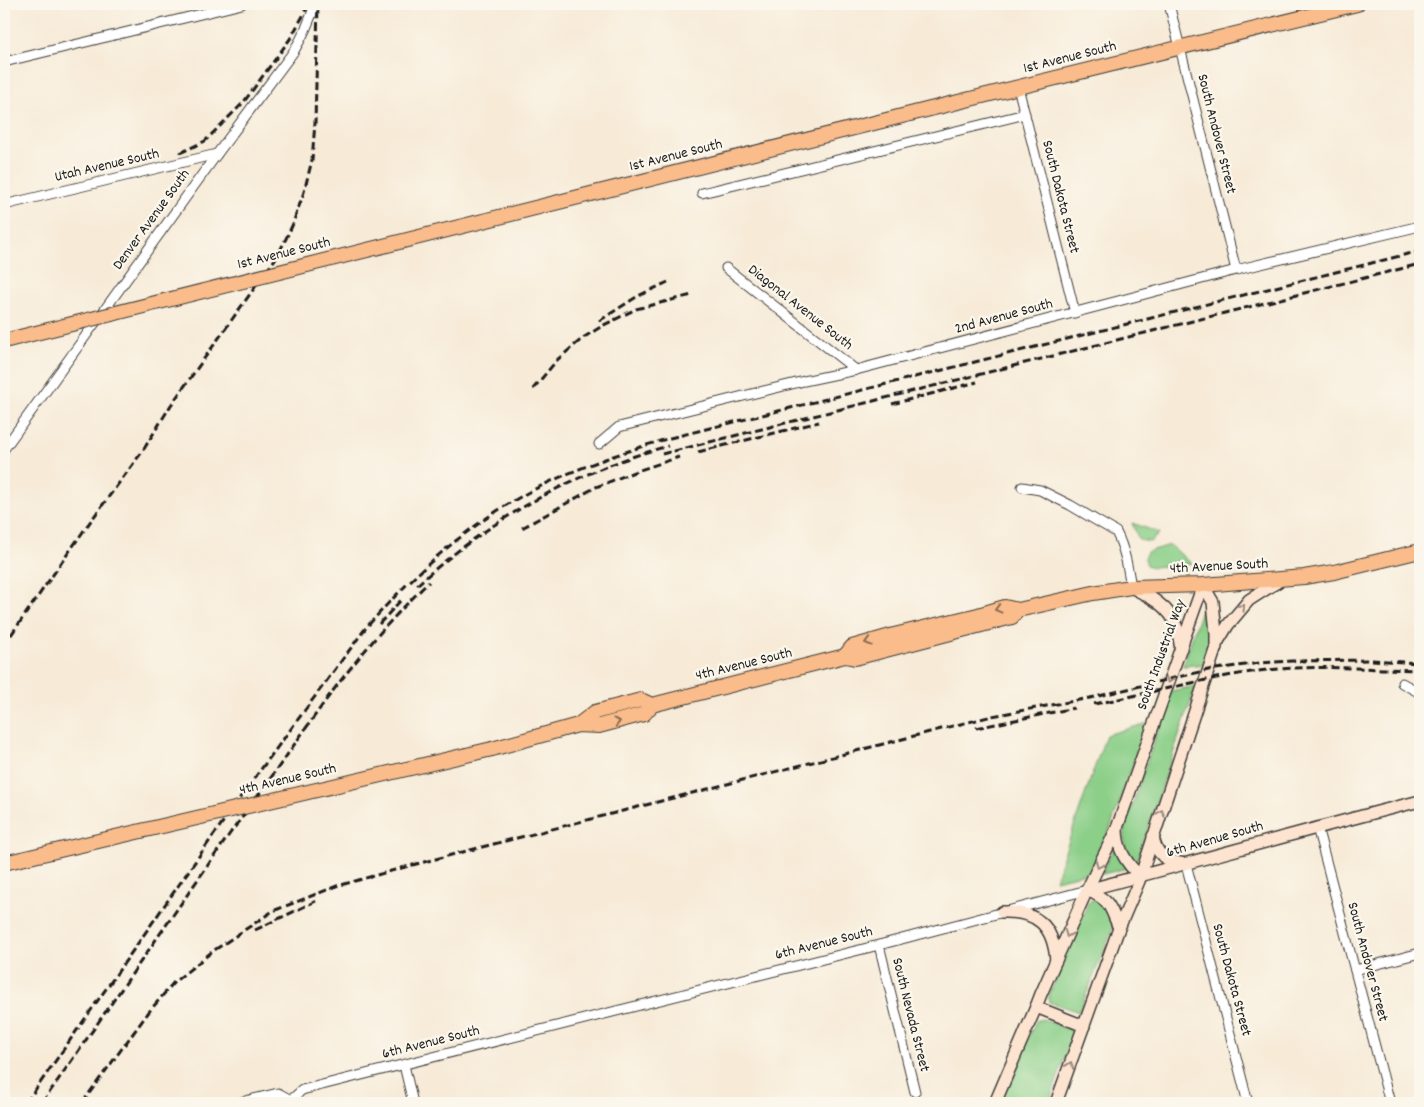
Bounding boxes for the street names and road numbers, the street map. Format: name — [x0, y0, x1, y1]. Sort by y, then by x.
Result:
street label: 1st Avenue South — [1021, 36, 1119, 80]
street label: South Andover Street — [1190, 72, 1242, 197]
street label: 1st Avenue South — [627, 134, 725, 178]
street label: South Dakota Street — [1035, 138, 1085, 256]
street label: Utah Avenue South — [53, 143, 162, 189]
street label: Denver Avenue South — [108, 165, 196, 275]
street label: 1st Avenue South — [235, 232, 333, 276]
street label: Diagonal Avenue South — [743, 260, 857, 356]
street label: 2nd Avenue South — [953, 293, 1056, 341]
street label: 4th Avenue South — [1169, 553, 1269, 581]
street label: South Industrial Way — [1132, 596, 1193, 714]
street label: 4th Avenue South — [693, 642, 795, 688]
street label: 4th Avenue South — [237, 758, 339, 802]
street label: 6th Avenue South — [1164, 816, 1266, 864]
street label: South Andover Street — [1340, 900, 1394, 1025]
street label: 6th Avenue South — [773, 921, 875, 967]
street label: South Dakota Street — [1205, 921, 1257, 1039]
street label: South Nevada Street — [885, 956, 935, 1075]
street label: 6th Avenue South — [380, 1020, 482, 1066]

